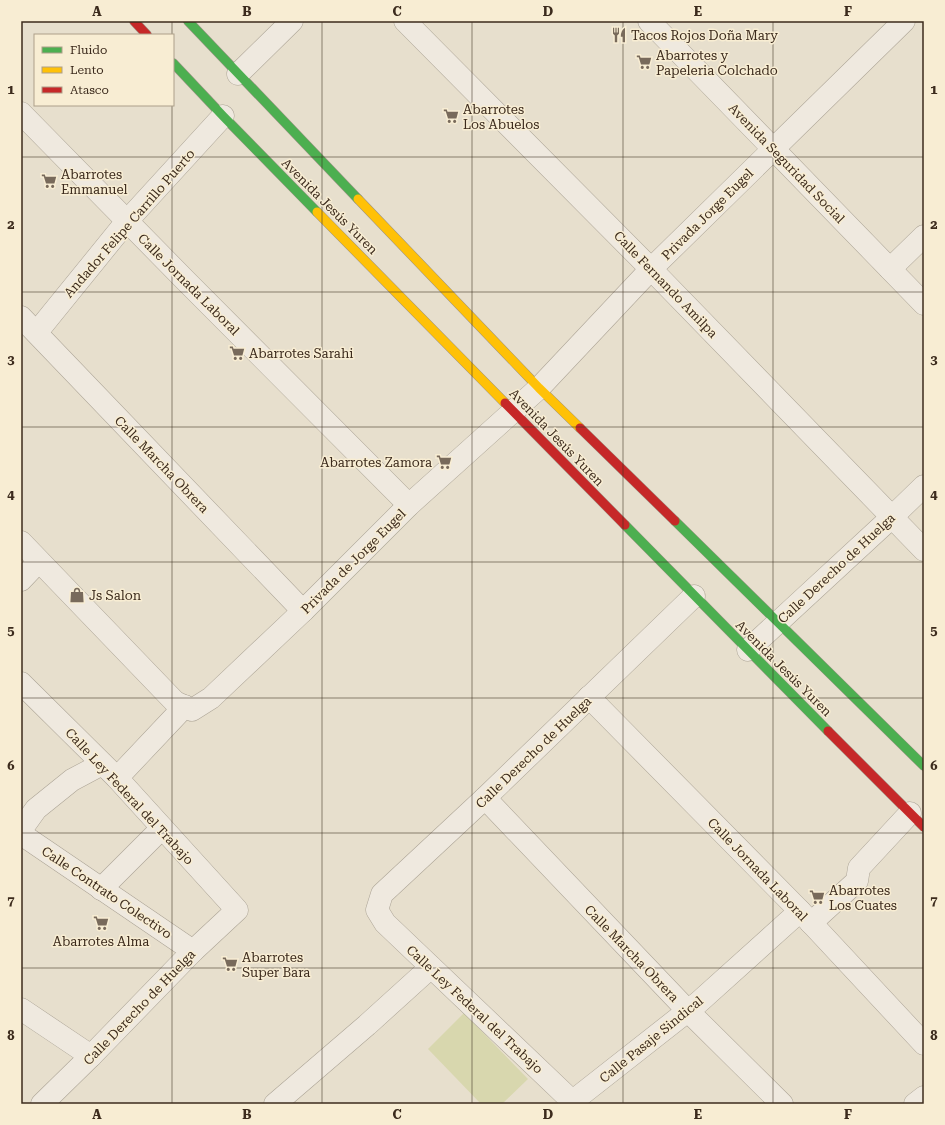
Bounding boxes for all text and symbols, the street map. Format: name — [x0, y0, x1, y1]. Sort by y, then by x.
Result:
text: A — [92, 4, 102, 19]
text: B — [242, 4, 252, 19]
text: C — [392, 4, 402, 19]
text: D — [543, 4, 553, 19]
text: E — [694, 4, 702, 19]
text: F — [844, 4, 852, 19]
restaurant icon: Tacos Rojos Doña Mary — [610, 26, 628, 44]
place label: Tacos Rojos Doña Mary — [631, 28, 778, 43]
legend — [34, 34, 174, 106]
text: Fluido — [70, 43, 107, 57]
place label: Abarrotes y Papeleria Colchado — [656, 48, 778, 78]
supermarket icon: Abarrotes y Papeleria Colchado — [635, 53, 653, 71]
text: Lento — [70, 63, 104, 77]
text: 1 — [7, 82, 15, 97]
text: 1 — [930, 82, 938, 97]
text: Atasco — [70, 83, 109, 97]
street label: Avenida Seguridad Social — [726, 100, 848, 226]
place label: Abarrotes Los Abuelos — [463, 102, 540, 132]
supermarket icon: Abarrotes Los Abuelos — [442, 107, 460, 125]
street label: Andador Felipe Carrillo Puerto — [61, 146, 198, 301]
street label: Avenida Jesús Yuren — [279, 155, 381, 258]
street label: Privada Jorge Eugel — [659, 166, 756, 263]
place label: Abarrotes Emmanuel — [61, 167, 127, 197]
supermarket icon: Abarrotes Emmanuel — [40, 172, 58, 190]
text: 2 — [7, 217, 15, 232]
text: 2 — [930, 217, 938, 232]
street label: Calle Fernando Amilpa — [611, 228, 721, 341]
street label: Calle Jornada Laboral — [135, 231, 242, 338]
supermarket icon: Abarrotes Sarahi — [228, 344, 246, 362]
place label: Abarrotes Sarahi — [249, 346, 353, 361]
text: 3 — [7, 352, 15, 367]
text: 3 — [930, 352, 938, 367]
street label: Avenida Jesús Yuren — [506, 386, 607, 490]
street label: Calle Marcha Obrera — [112, 413, 212, 516]
supermarket icon: Abarrotes Zamora — [435, 453, 453, 471]
place label: Abarrotes Zamora — [320, 455, 432, 470]
text: 4 — [7, 487, 15, 502]
text: 4 — [930, 487, 938, 502]
street label: Privada de Jorge Eugel — [298, 506, 409, 617]
street label: Calle Derecho de Huelga — [775, 510, 898, 626]
shop icon: Js Salon — [68, 586, 86, 604]
place label: Js Salon — [89, 588, 142, 603]
street label: Avenida Jesús Yuren — [733, 617, 835, 720]
text: 5 — [7, 623, 15, 638]
text: 5 — [930, 623, 938, 638]
street label: Calle Derecho de Huelga — [473, 693, 594, 811]
street label: Calle Ley Federal del Trabajo — [62, 725, 197, 868]
text: 6 — [7, 758, 15, 773]
text: 6 — [930, 758, 938, 773]
street label: Calle Jornada Laboral — [705, 815, 811, 924]
street label: Calle Contrato Colectivo — [39, 843, 175, 942]
place label: Abarrotes Los Cuates — [829, 883, 897, 913]
supermarket icon: Abarrotes Los Cuates — [808, 888, 826, 906]
text: 7 — [7, 893, 15, 908]
text: 7 — [930, 893, 938, 908]
street label: Calle Marcha Obrera — [582, 902, 682, 1005]
supermarket icon: Abarrotes Alma — [92, 914, 110, 932]
place label: Abarrotes Alma — [53, 934, 149, 949]
street label: Calle Ley Federal del Trabajo — [403, 942, 546, 1077]
street label: Calle Derecho de Huelga — [80, 947, 198, 1068]
place label: Abarrotes Super Bara — [242, 950, 310, 980]
supermarket icon: Abarrotes Super Bara — [221, 955, 239, 973]
street label: Calle Pasaje Sindical — [597, 993, 706, 1086]
text: 8 — [7, 1028, 15, 1043]
text: 8 — [930, 1028, 938, 1043]
text: A — [92, 1107, 102, 1122]
text: B — [242, 1107, 252, 1122]
text: C — [392, 1107, 402, 1122]
text: D — [543, 1107, 553, 1122]
text: E — [694, 1107, 702, 1122]
text: F — [844, 1107, 852, 1122]

